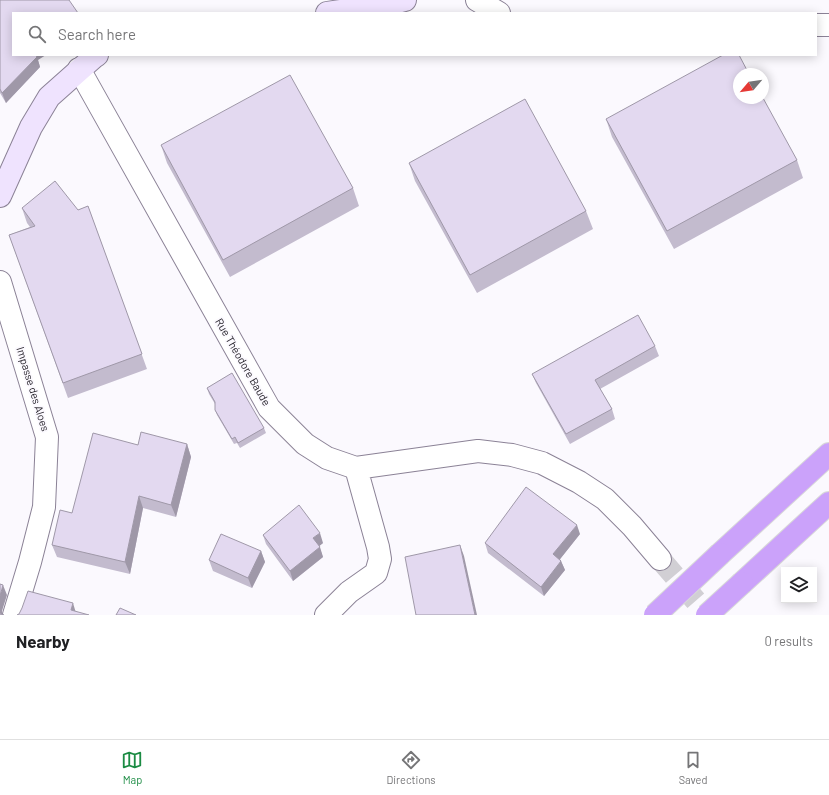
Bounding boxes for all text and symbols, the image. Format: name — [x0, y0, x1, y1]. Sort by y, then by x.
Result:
search box — [12, 12, 817, 56]
icon: search — [26, 23, 48, 45]
text: Search here — [58, 25, 136, 43]
north arrow — [733, 68, 769, 104]
street label: Rue Théodore Baude — [213, 316, 274, 408]
street label: Impasse des Aloes — [14, 345, 53, 433]
map controls — [781, 567, 817, 603]
button: layers — [781, 567, 817, 603]
text: Nearby — [16, 631, 70, 651]
text: 0 results — [764, 633, 813, 649]
tab: Map — [121, 749, 143, 786]
tab: Directions — [386, 749, 436, 786]
tab: Saved — [679, 749, 708, 786]

